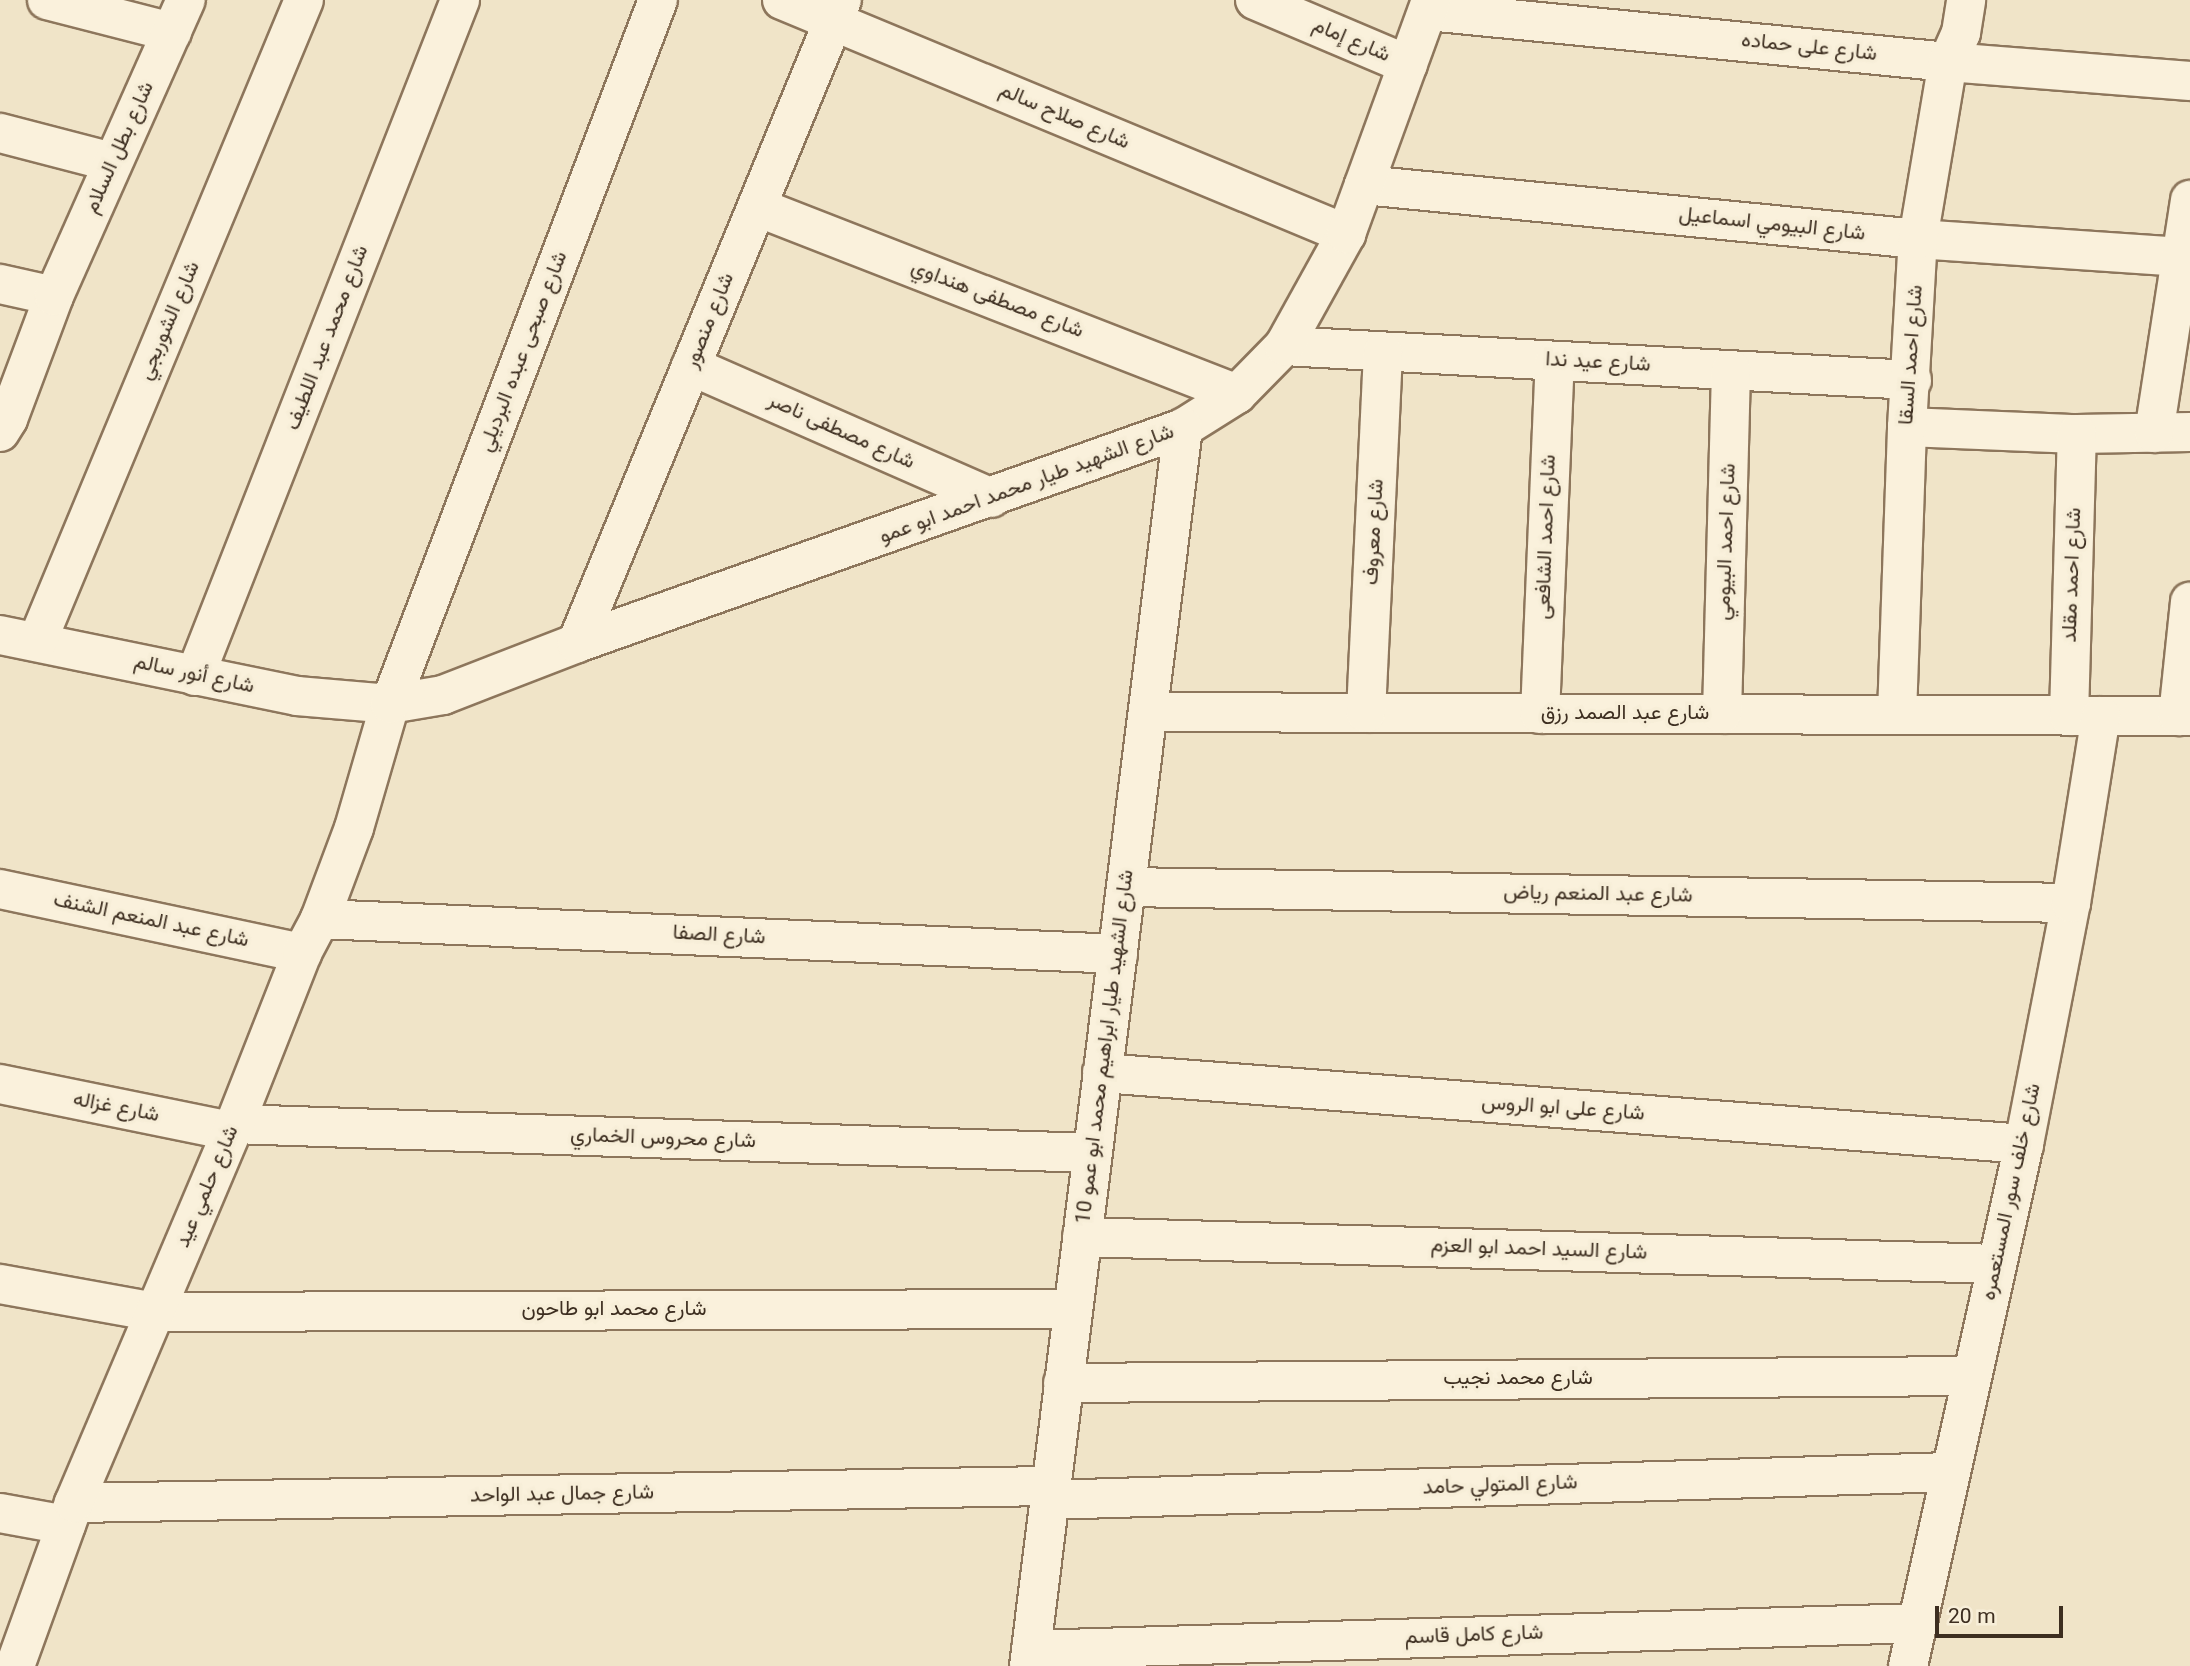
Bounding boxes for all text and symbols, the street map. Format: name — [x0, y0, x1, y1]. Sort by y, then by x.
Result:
street label: شارع إمام — [1308, 13, 1394, 69]
street label: شارع على حماده — [1740, 28, 1878, 68]
street label: شارع بطل السلام — [80, 78, 160, 218]
street label: شارع صلاح سالم — [995, 78, 1133, 156]
street label: شارع البيومي اسماعيل — [1678, 203, 1866, 247]
street label: شارع محمد عبد اللطيف — [281, 242, 375, 434]
street label: شارع صبحى عبده البرديلي — [474, 248, 574, 456]
street label: شارع مصطفى هنداوي — [907, 255, 1087, 345]
street label: شارع الشوربجي — [134, 258, 206, 384]
street label: شارع منصور — [679, 270, 741, 372]
street label: شارع احمد السقا — [1895, 284, 1929, 426]
street label: شارع عيد ندا — [1545, 348, 1651, 378]
street label: شارع مصطفى ناصر — [764, 388, 918, 476]
street label: شارع الشهيد طيار محمد احمد ابو عمو — [876, 420, 1178, 550]
street label: شارع احمد الشافعى — [1532, 454, 1562, 620]
street label: شارع احمد البيومي — [1712, 463, 1742, 621]
street label: شارع معروف — [1360, 478, 1390, 586]
street label: شارع احمد مقلد — [2058, 507, 2088, 643]
street label: شارع أنور سالم — [132, 650, 256, 700]
street label: شارع عبد الصمد رزق — [1541, 701, 1709, 727]
street label: شارع الشهيد طيار ابراهيم محمد ابو عمو 10 — [1072, 868, 1140, 1226]
street label: شارع عبد المنعم رياض — [1503, 881, 1693, 909]
street label: شارع عبد المنعم الشنف — [51, 888, 251, 954]
street label: شارع الصفا — [672, 921, 766, 951]
street label: شارع خلف سور المستعمره — [1977, 1081, 2047, 1303]
street label: شارع غزاله — [71, 1087, 161, 1129]
street label: شارع على ابو الروس — [1480, 1091, 1646, 1127]
street label: شارع حلمي عيد — [171, 1122, 245, 1252]
street label: شارع محروس الخماري — [570, 1123, 756, 1155]
street label: شارع السيد احمد ابو العزم — [1430, 1234, 1648, 1266]
street label: شارع محمد ابو طاحون — [521, 1297, 707, 1323]
street label: شارع محمد نجيب — [1443, 1366, 1593, 1392]
street label: شارع المتولي حامد — [1422, 1471, 1578, 1501]
street label: شارع جمال عبد الواحد — [470, 1481, 654, 1509]
scale bar — [1938, 1592, 2066, 1636]
text: 20 m — [1948, 1601, 1996, 1634]
street label: شارع كامل قاسم — [1404, 1621, 1544, 1651]

